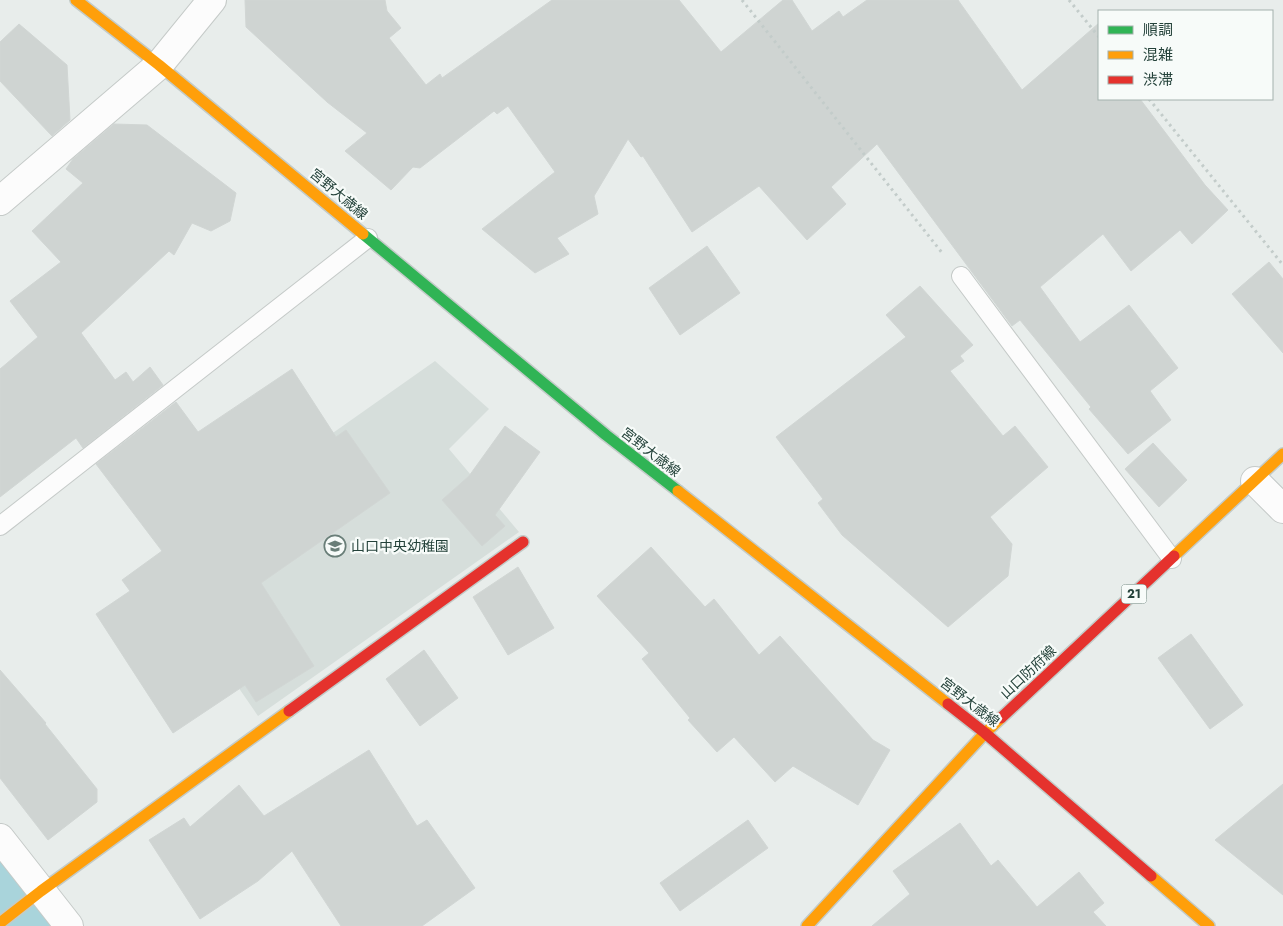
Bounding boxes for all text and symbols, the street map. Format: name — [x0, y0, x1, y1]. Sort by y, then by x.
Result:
legend — [1098, 10, 1273, 100]
text: 順調 — [1143, 19, 1173, 41]
text: 混雑 — [1143, 44, 1173, 66]
text: 渋滞 — [1143, 69, 1173, 91]
street label: 宮野大歳線 — [306, 164, 372, 224]
street label: 宮野大歳線 — [617, 423, 685, 481]
school or university icon: 山口中央幼稚園 — [323, 534, 347, 558]
place label: 山口中央幼稚園 — [351, 536, 449, 556]
road number: 21 — [1122, 584, 1146, 604]
street label: 山口防府線 — [996, 641, 1060, 703]
street label: 宮野大歳線 — [936, 673, 1004, 731]

